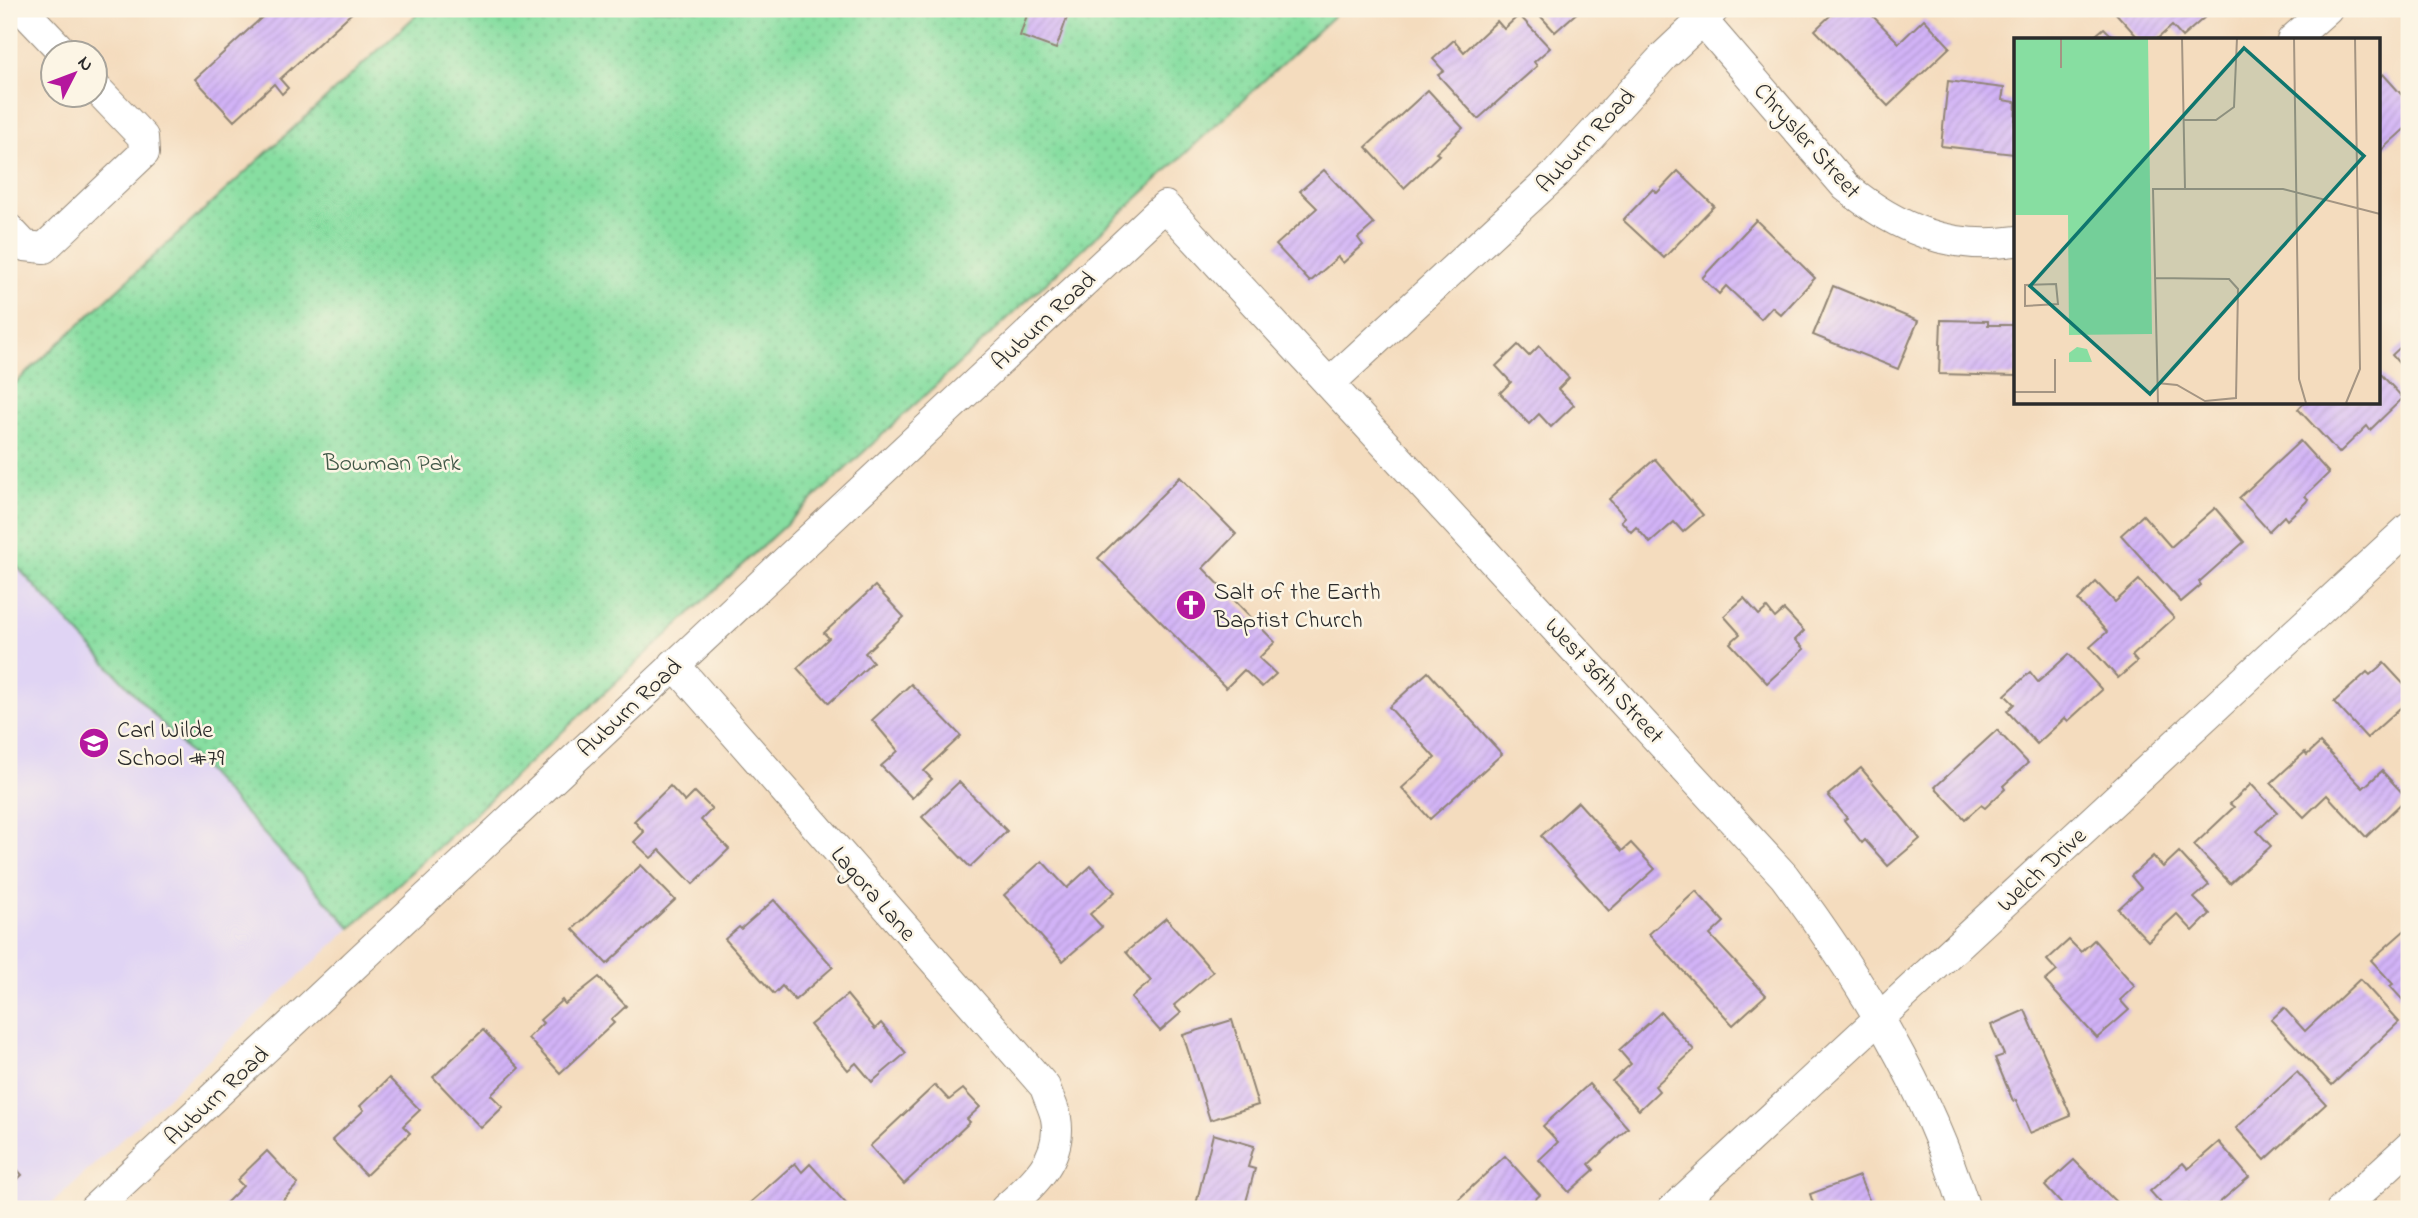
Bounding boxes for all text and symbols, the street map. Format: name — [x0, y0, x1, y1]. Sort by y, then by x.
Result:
north arrow — [38, 38, 108, 108]
inset map — [2014, 38, 2380, 404]
text: N — [70, 50, 99, 78]
street label: Chrysler Street — [1743, 76, 1868, 208]
street label: Auburn Road — [1529, 81, 1645, 202]
street label: Auburn Road — [984, 264, 1105, 380]
park label: Bowman Park — [322, 447, 461, 482]
place label: Salt of the Earth Baptist Church — [1213, 576, 1381, 639]
church icon: Salt of the Earth Baptist Church — [1174, 588, 1208, 622]
street label: West 36th Street — [1535, 611, 1671, 753]
street label: Auburn Road — [570, 651, 691, 767]
place label: Carl Wilde School #79 — [117, 714, 225, 777]
school or university icon: Carl Wilde School #79 — [77, 726, 111, 760]
street label: Welch Drive — [1990, 820, 2096, 922]
street label: Lagora Lane — [821, 839, 924, 950]
street label: Auburn Road — [157, 1039, 278, 1155]

